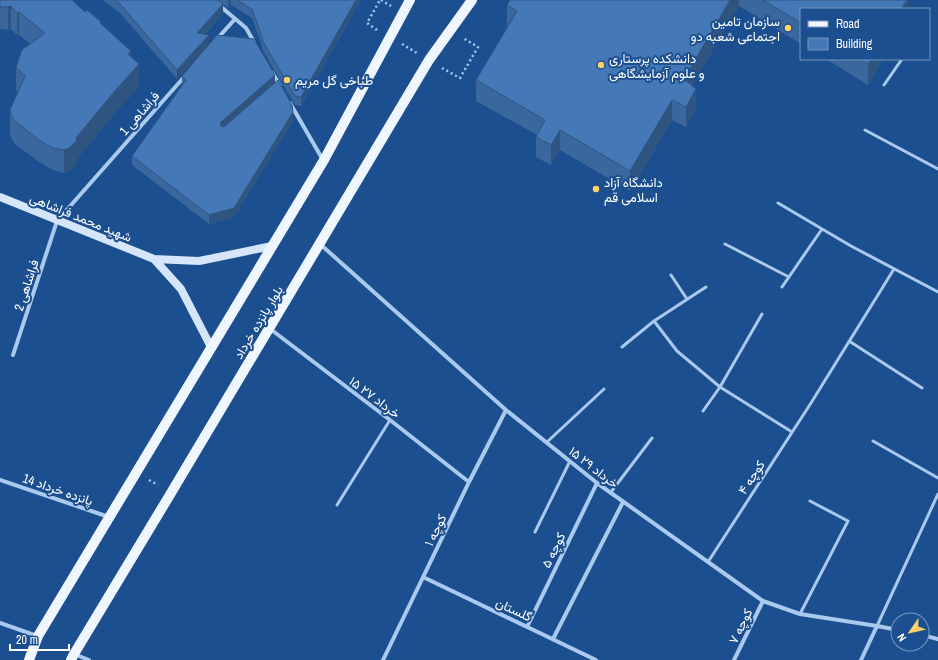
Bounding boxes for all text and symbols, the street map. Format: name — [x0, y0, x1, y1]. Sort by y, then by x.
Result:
legend — [800, 8, 930, 60]
place label: سازمان تامین اجتماعی شعبه دو — [691, 13, 780, 45]
text: Road — [836, 16, 860, 32]
marker: سازمان تامین اجتماعی شعبه دو — [783, 23, 793, 33]
text: Building — [836, 36, 873, 52]
place label: دانشکده پرستاری و علوم آزمایشگاهی — [609, 50, 705, 82]
marker: دانشکده پرستاری و علوم آزمایشگاهی — [596, 60, 606, 70]
place label: طباخی گل مریم — [295, 72, 373, 89]
marker: طباخی گل مریم — [282, 75, 292, 85]
street label: فراشاهی 1 — [116, 88, 163, 139]
place label: دانشگاه آزاد اسلامی قم — [604, 174, 663, 206]
marker: دانشگاه آزاد اسلامی قم — [591, 184, 601, 194]
street label: شهید محمد فراشاهی — [27, 189, 134, 246]
street label: فراشاهی 2 — [10, 257, 43, 313]
street label: بلوار پانزده خرداد — [230, 282, 288, 363]
street label: ۱۵ خرداد ۲۷ — [346, 373, 404, 422]
street label: ۱۵ خرداد ۲۹ — [565, 443, 622, 492]
street label: کوچه ۴ — [734, 457, 770, 498]
street label: پانزده خرداد 14 — [20, 469, 95, 510]
street label: کوچه ۱ — [420, 511, 451, 550]
street label: کوچه ۵ — [538, 529, 570, 571]
street label: گلستان — [493, 594, 535, 625]
street label: کوچه ۷ — [725, 605, 757, 647]
north arrow — [890, 612, 930, 652]
scale bar — [10, 626, 69, 652]
text: N — [894, 631, 909, 644]
text: 20 m — [16, 632, 38, 648]

